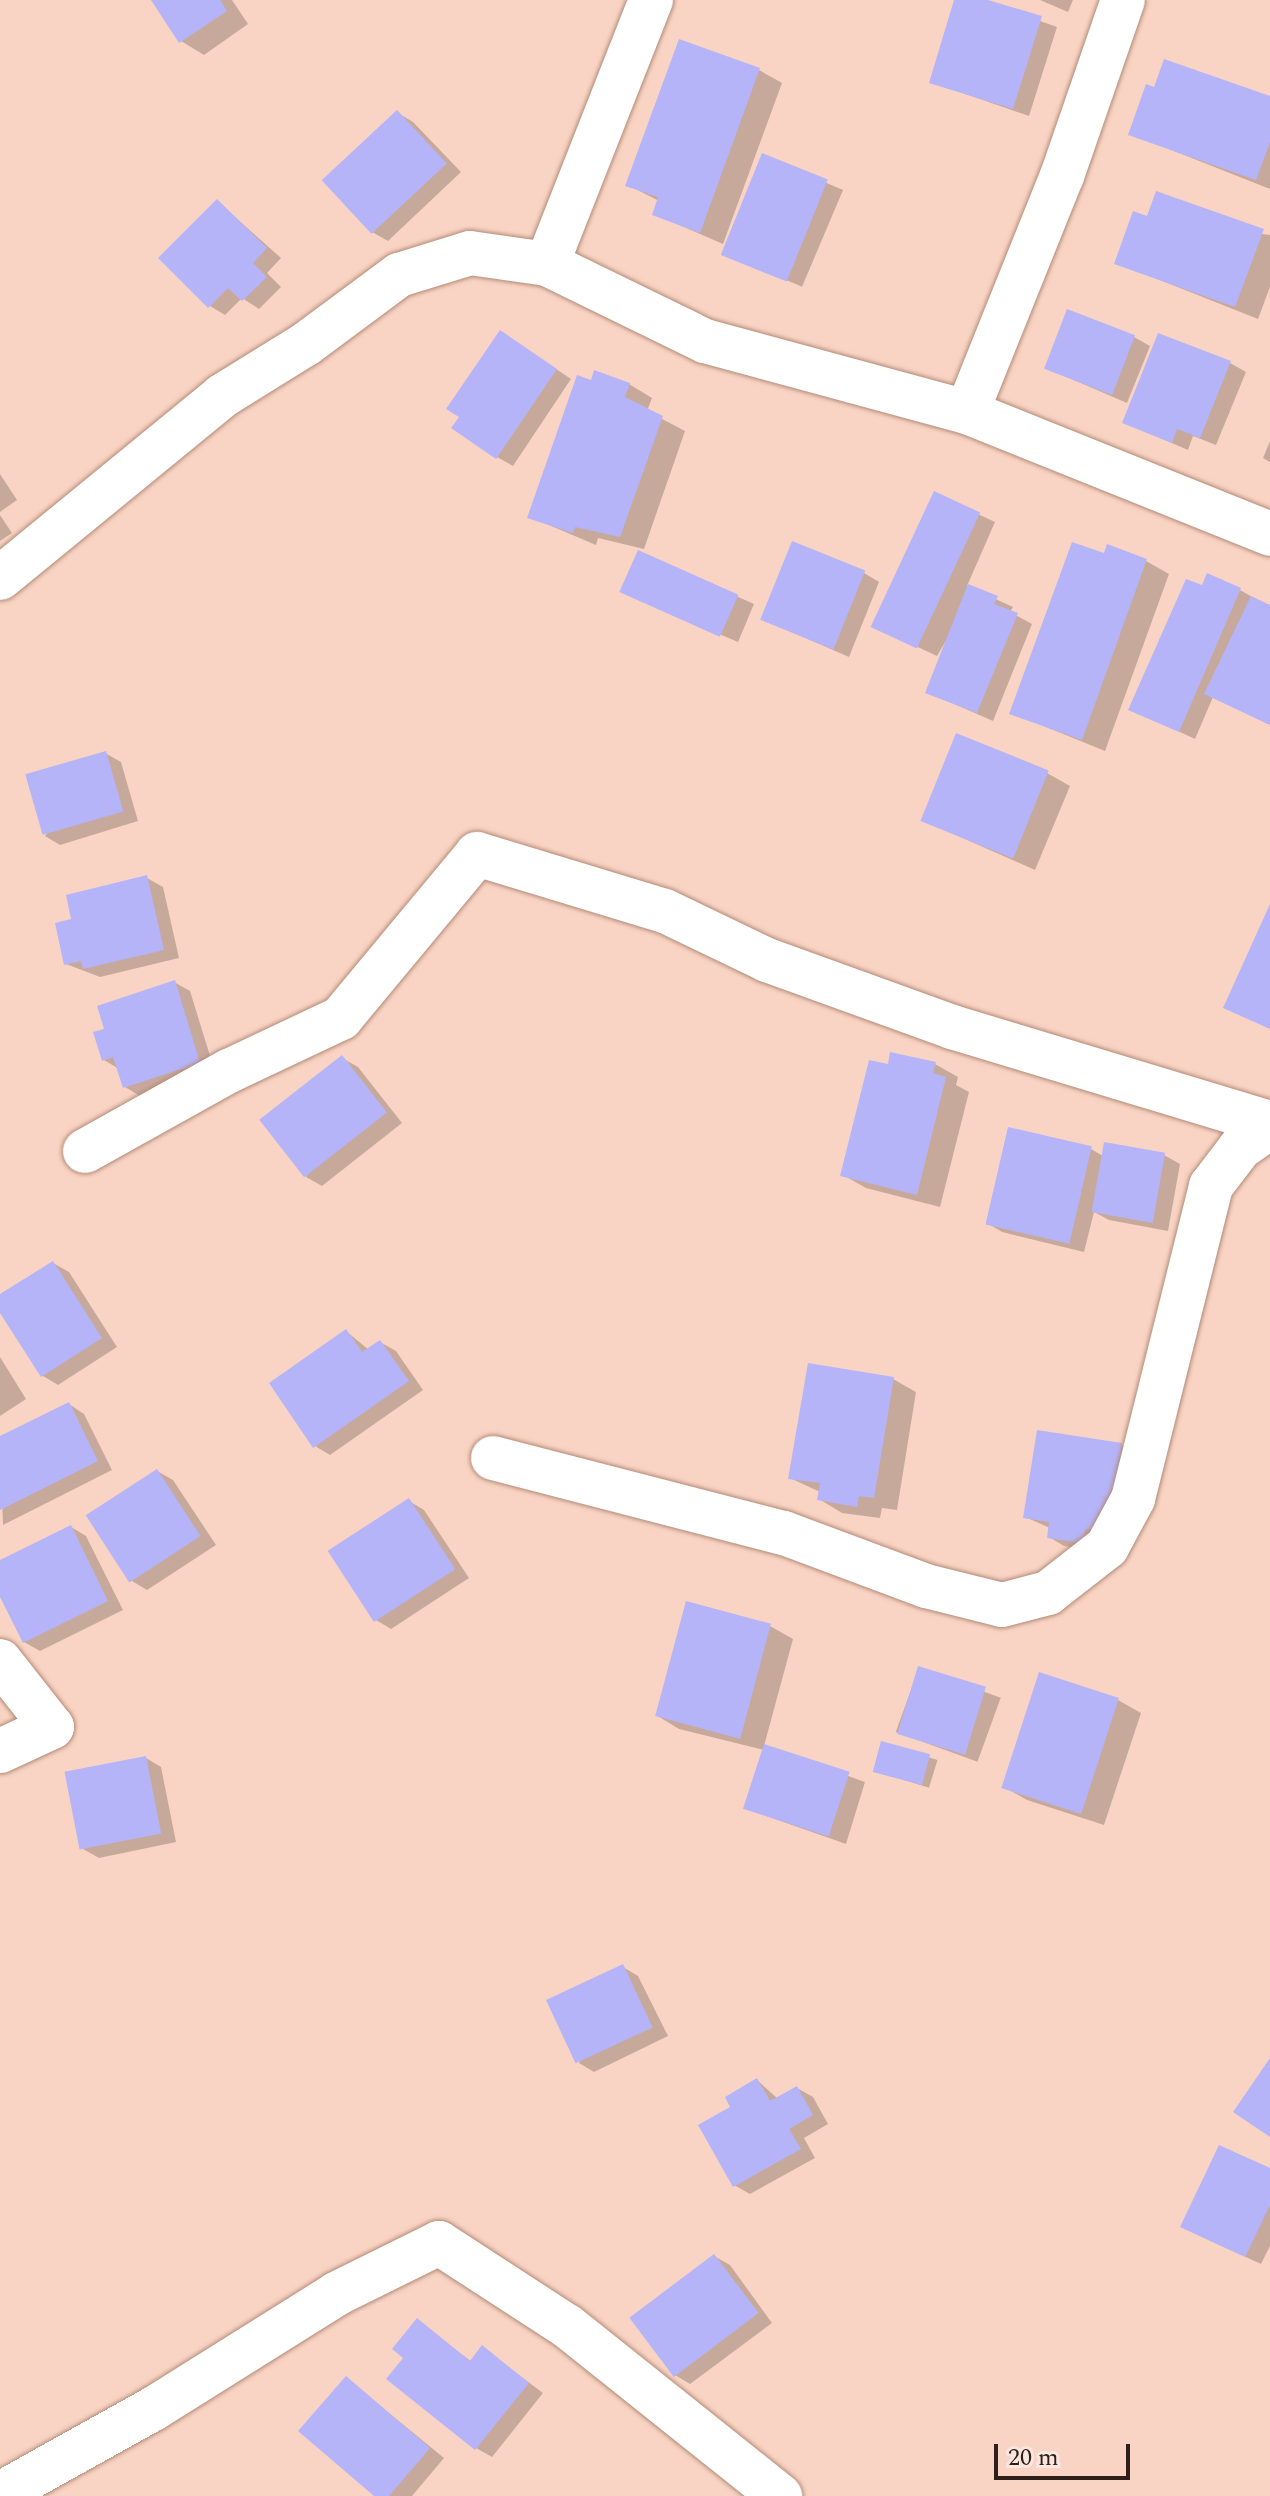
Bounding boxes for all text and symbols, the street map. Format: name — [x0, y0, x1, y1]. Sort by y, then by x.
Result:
scale bar — [998, 2428, 1134, 2478]
text: 20 m — [1008, 2440, 1059, 2476]

